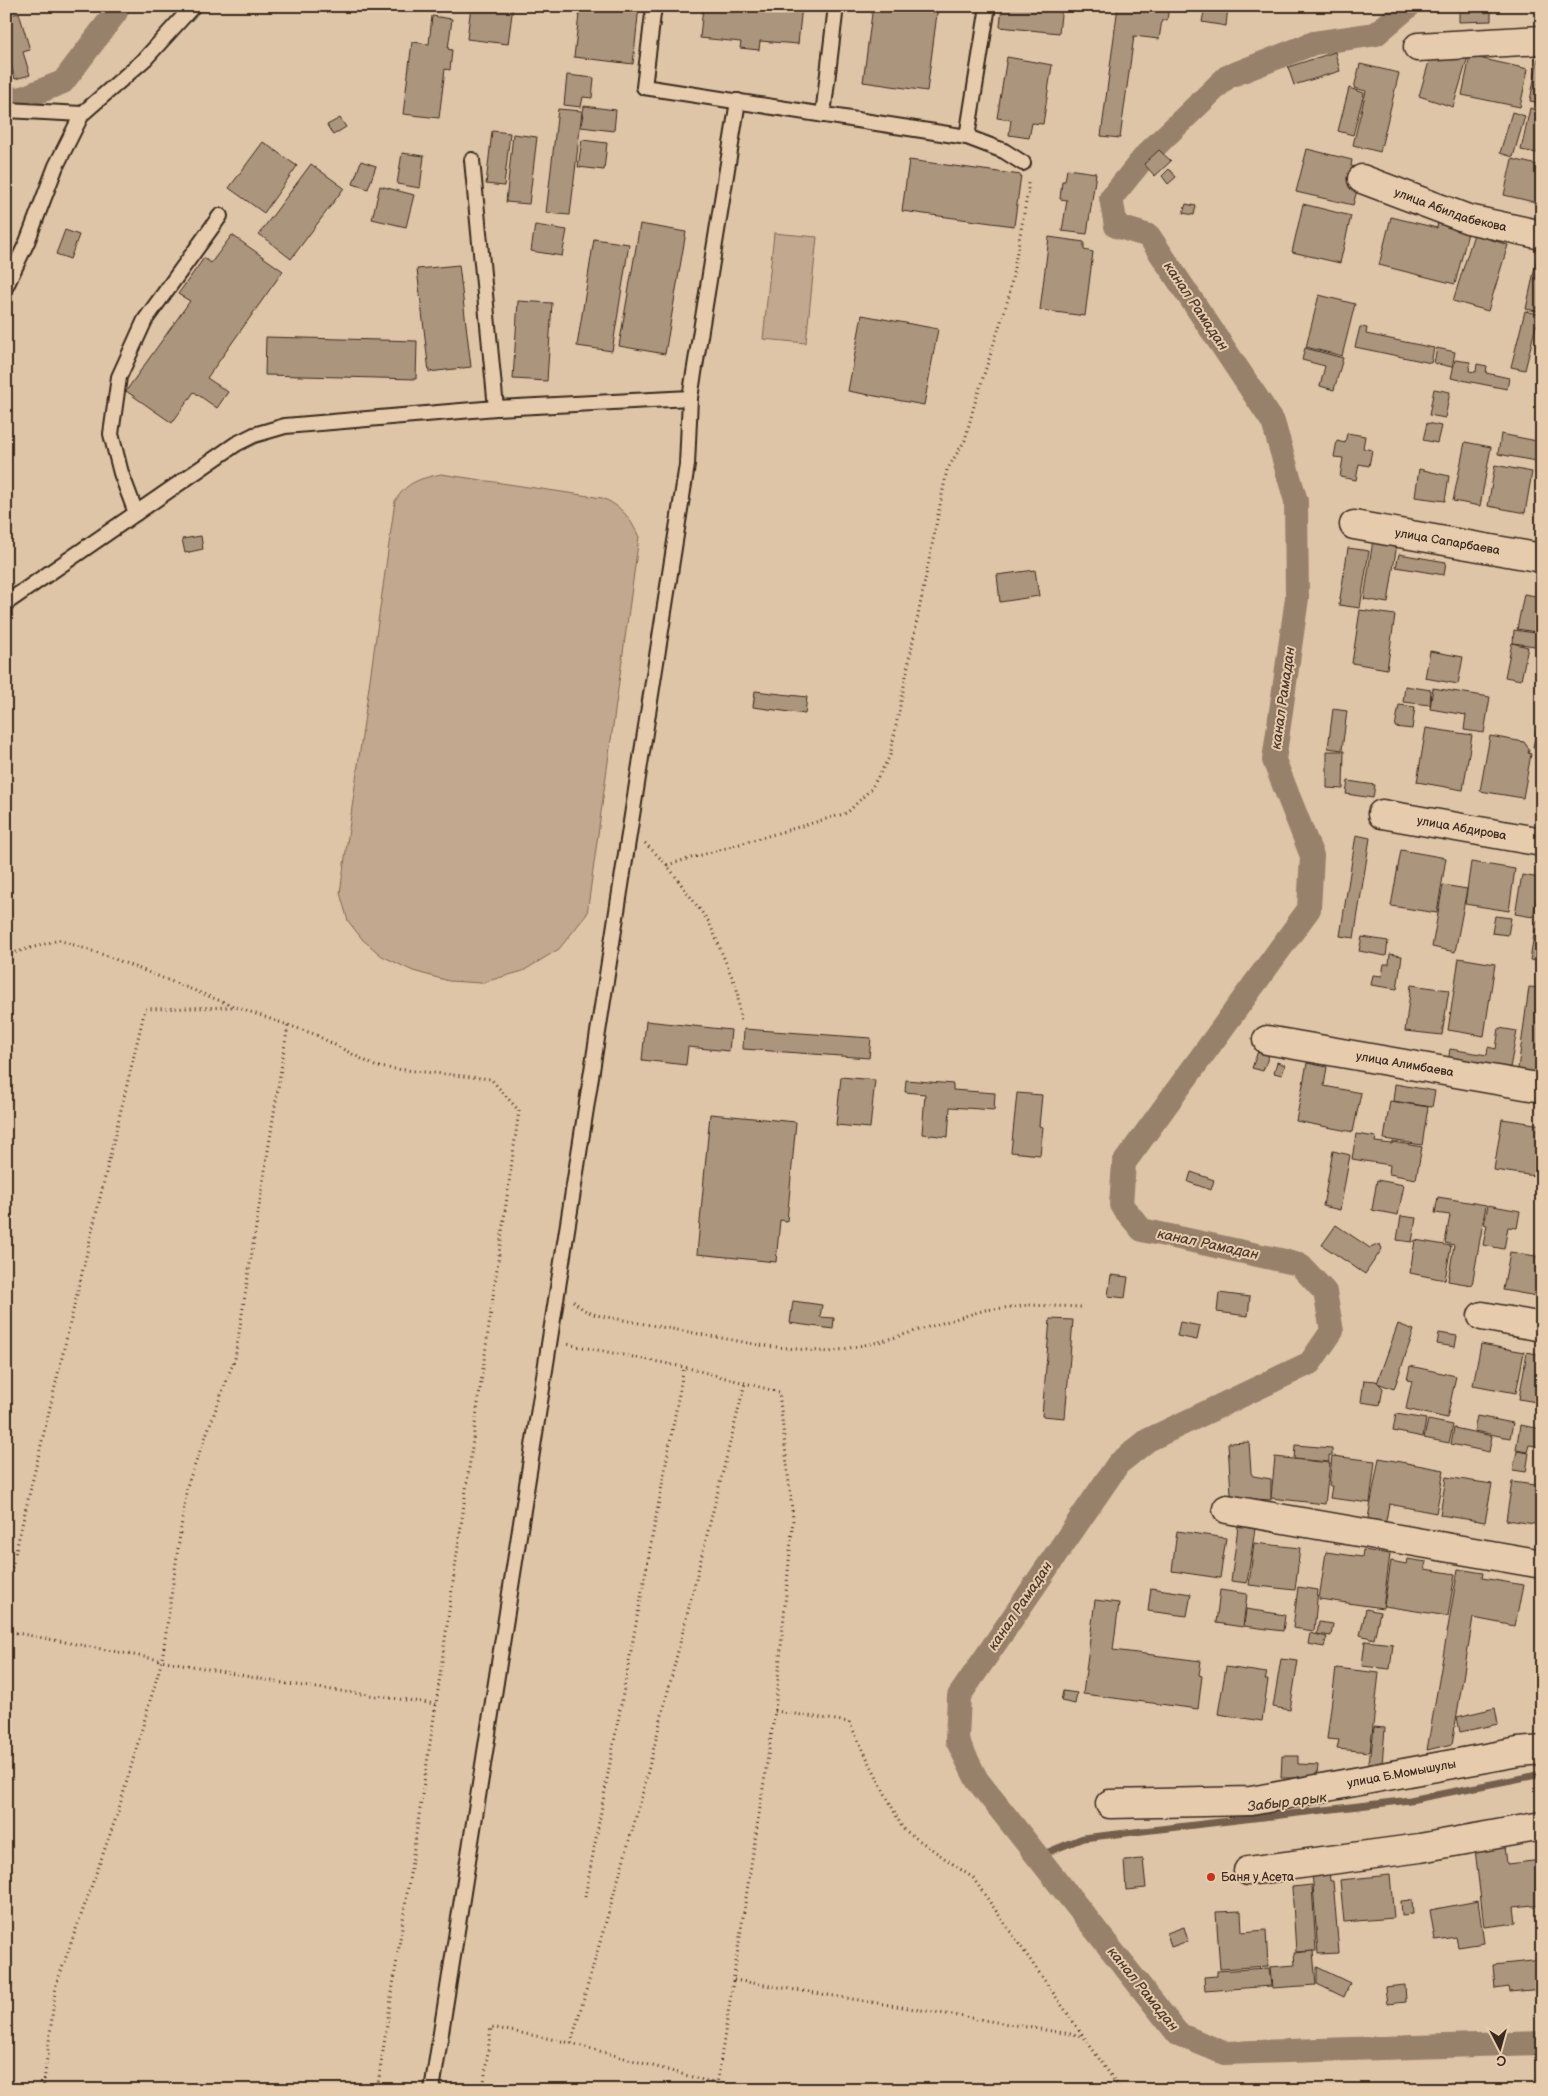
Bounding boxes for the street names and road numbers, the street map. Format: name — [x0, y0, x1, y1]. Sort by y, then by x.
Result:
street label: улица Абилдабекова — [1392, 184, 1508, 235]
street label: улица Сапарбаева — [1394, 525, 1501, 558]
street label: улица Абдирова — [1416, 813, 1508, 843]
street label: улица Алимбаева — [1355, 1048, 1455, 1080]
street label: улица Б.Момышулы — [1346, 1756, 1457, 1791]

